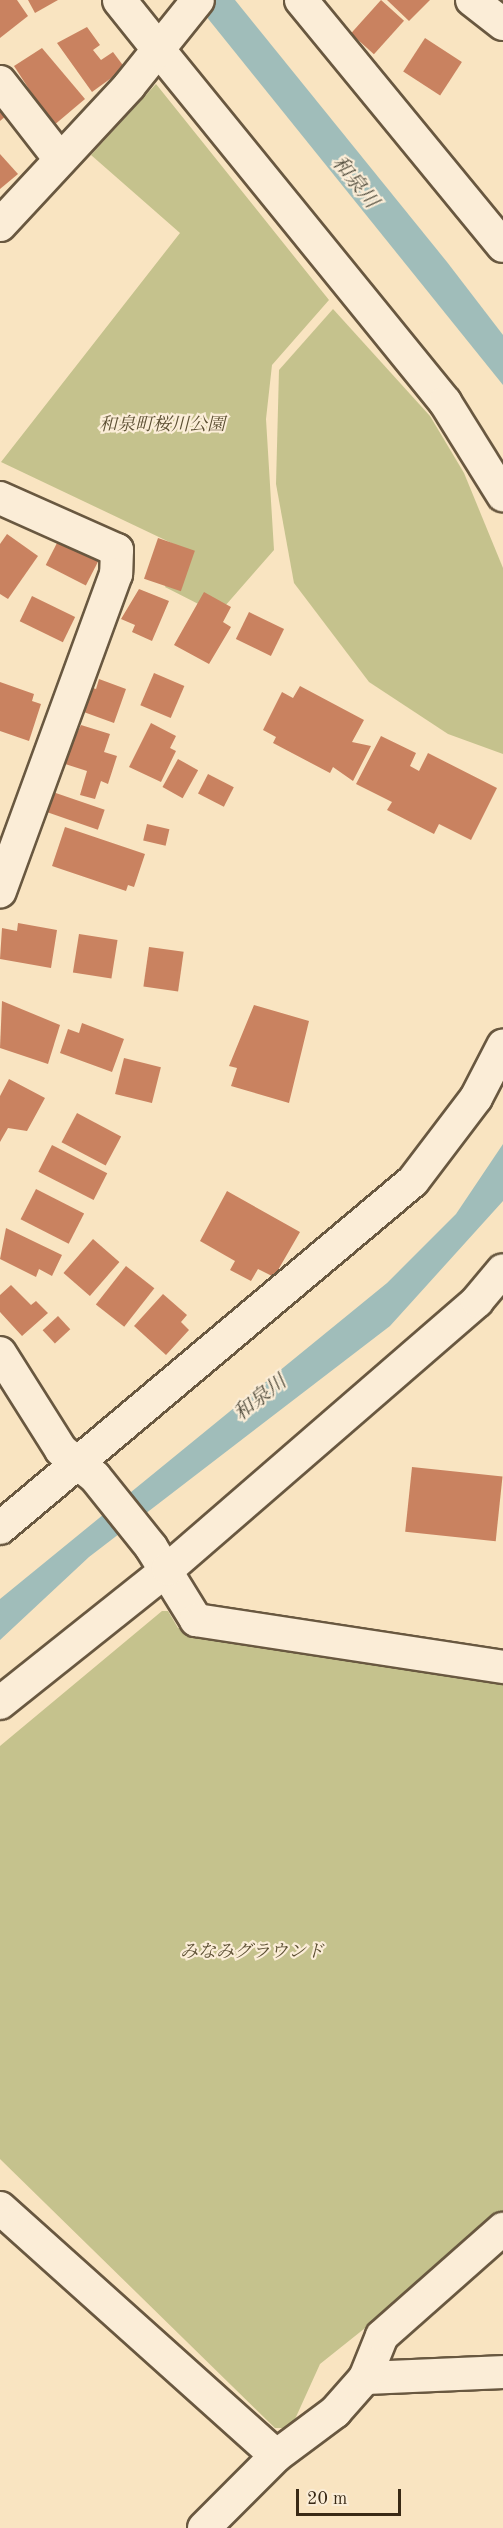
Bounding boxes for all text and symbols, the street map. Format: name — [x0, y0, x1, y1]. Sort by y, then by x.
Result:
water label: 和泉川 — [326, 152, 382, 214]
park label: 和泉町桜川公園 — [99, 414, 225, 436]
water label: 和泉川 — [230, 1371, 292, 1427]
park label: みなみグラウンド — [180, 1941, 324, 1963]
scale bar — [299, 2477, 404, 2515]
text: 20 m — [307, 2490, 347, 2508]

